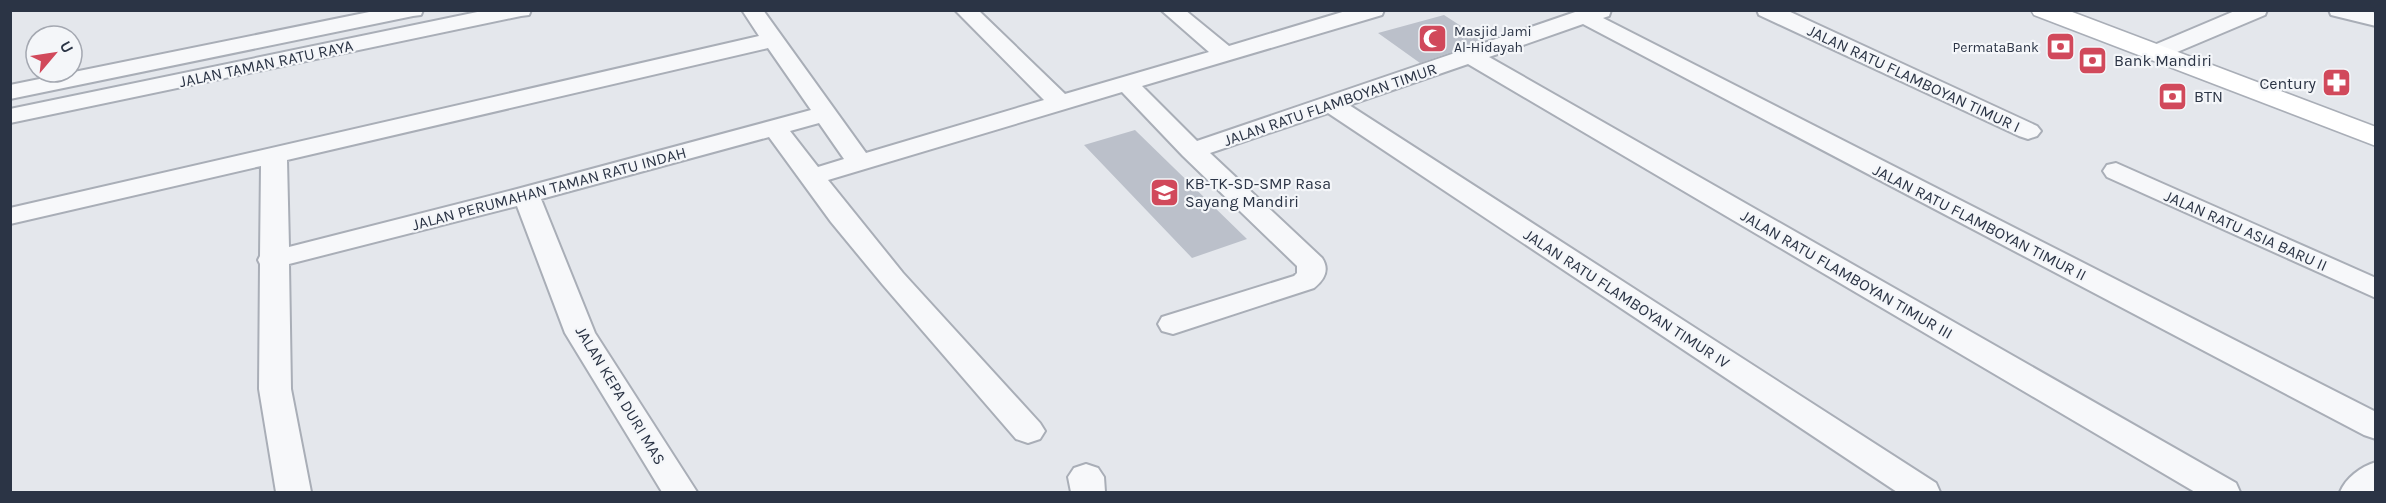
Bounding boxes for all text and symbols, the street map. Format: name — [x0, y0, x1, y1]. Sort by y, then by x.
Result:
street label: JALAN RATU FLAMBOYAN TIMUR I — [1804, 21, 2023, 136]
mosque icon: Masjid Jami Al-Hidayah — [1417, 23, 1449, 55]
place label: Masjid Jami Al-Hidayah — [1454, 23, 1532, 56]
north arrow — [24, 24, 84, 84]
bank icon: PermataBank — [2044, 31, 2076, 63]
street label: JALAN TAMAN RATU RAYA — [177, 36, 355, 91]
text: U — [56, 38, 78, 56]
place label: PermataBank — [1952, 39, 2039, 56]
bank icon: Bank Mandiri — [2077, 44, 2109, 76]
place label: Bank Mandiri — [2114, 51, 2212, 70]
street label: JALAN RATU FLAMBOYAN TIMUR — [1221, 59, 1439, 150]
pharmacy icon: Century — [2321, 67, 2353, 99]
place label: Century — [2259, 74, 2317, 93]
bank icon: BTN — [2157, 80, 2189, 112]
place label: BTN — [2194, 87, 2223, 106]
street label: JALAN PERUMAHAN TAMAN RATU INDAH — [410, 143, 688, 234]
street label: JALAN RATU FLAMBOYAN TIMUR II — [1870, 160, 2090, 285]
place label: KB-TK-SD-SMP Rasa Sayang Mandiri — [1185, 174, 1331, 211]
school or university icon: KB-TK-SD-SMP Rasa Sayang Mandiri — [1148, 176, 1180, 208]
street label: JALAN RATU ASIA BARU II — [2161, 186, 2330, 275]
street label: JALAN RATU FLAMBOYAN TIMUR III — [1737, 206, 1956, 343]
street label: JALAN RATU FLAMBOYAN TIMUR IV — [1520, 225, 1733, 372]
street label: JALAN KEPA DURI MAS — [572, 322, 670, 468]

